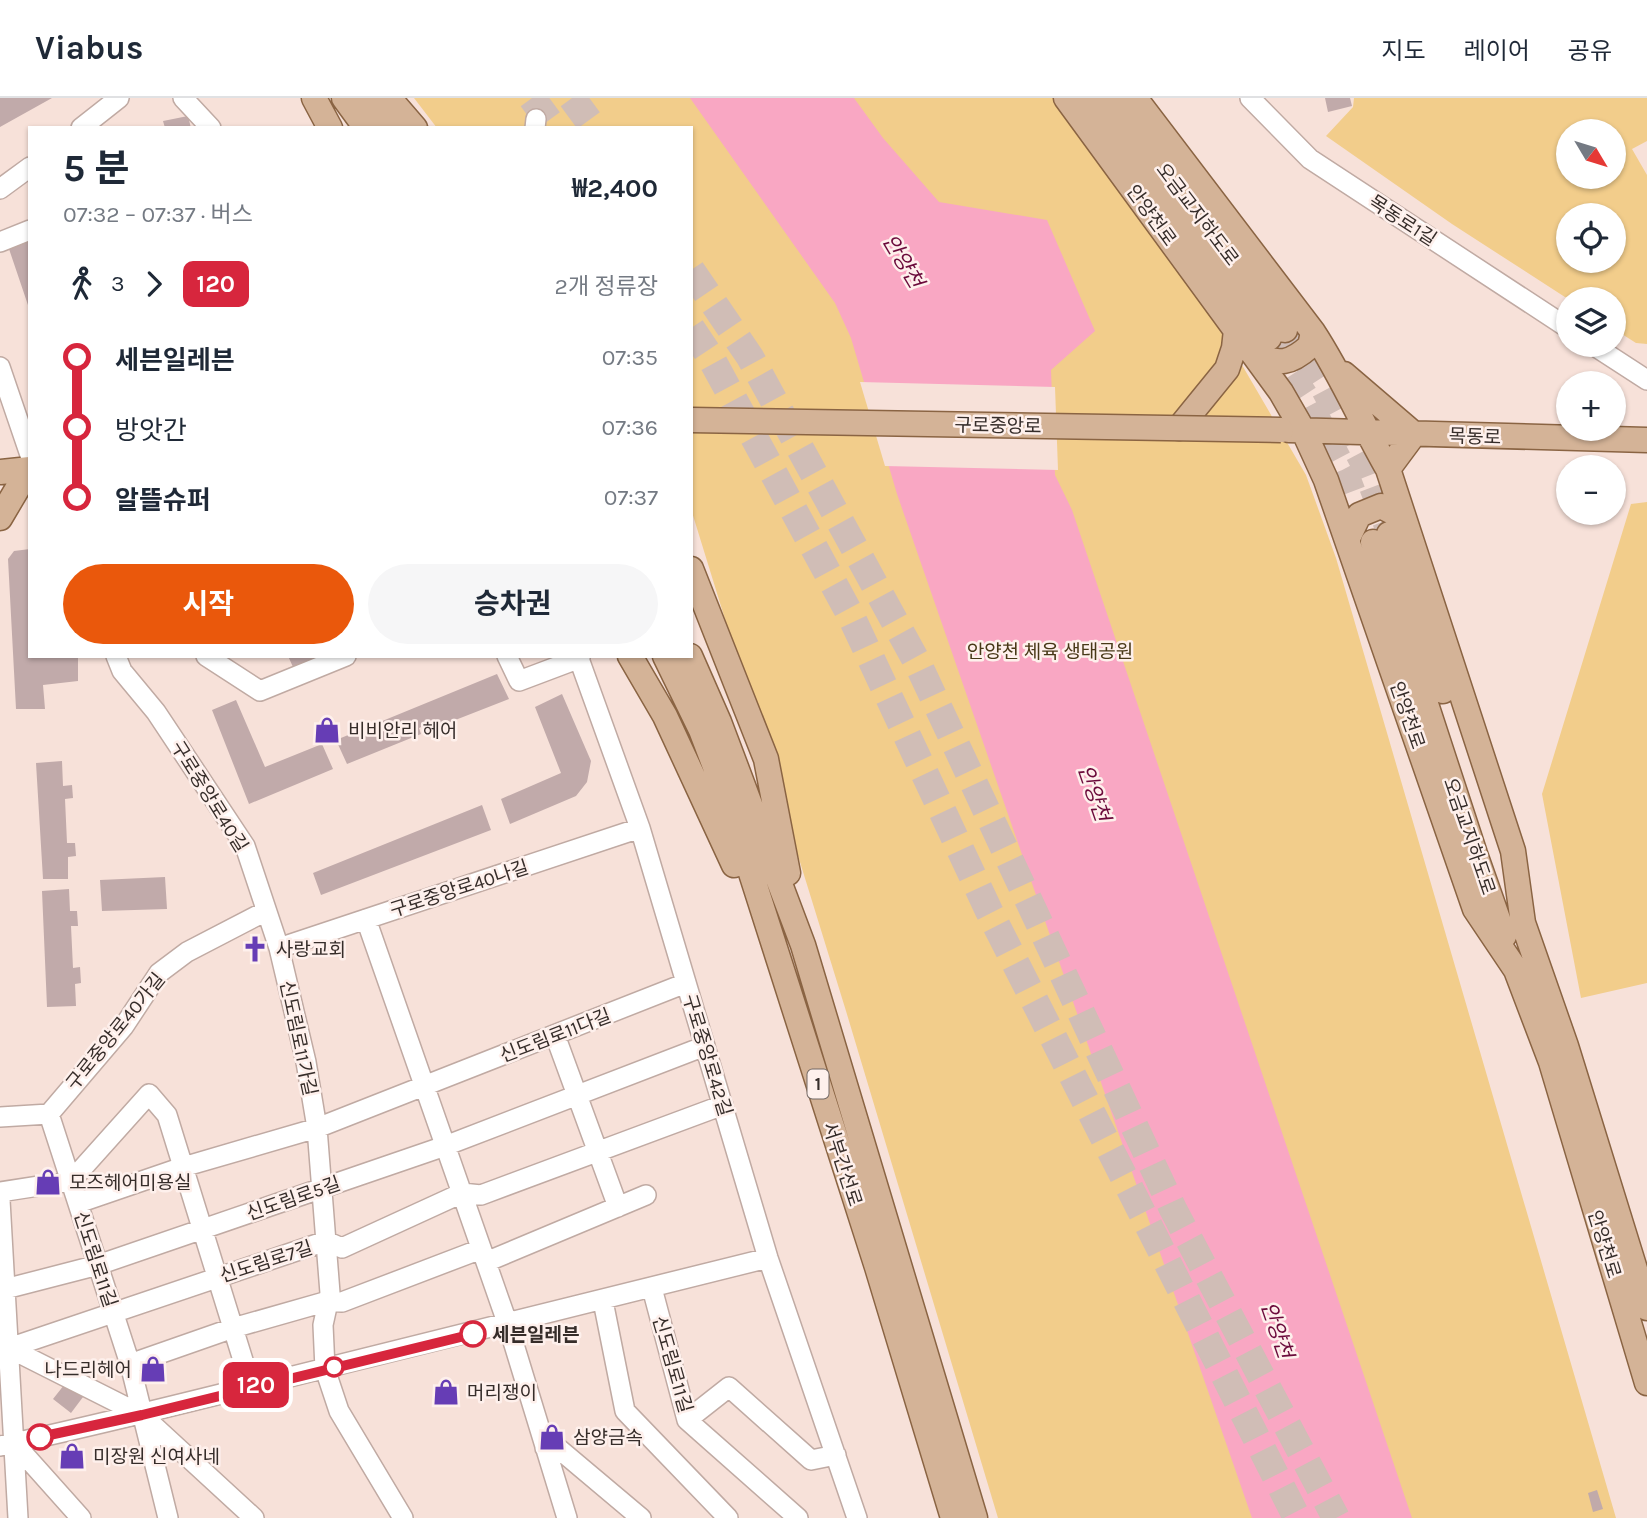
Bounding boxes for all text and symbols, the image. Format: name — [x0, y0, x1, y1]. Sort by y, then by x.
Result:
text: Viabus — [35, 29, 143, 67]
text: 지도 — [1381, 37, 1426, 65]
text: 레이어 — [1464, 37, 1530, 65]
text: 공유 — [1568, 37, 1612, 65]
north arrow — [1556, 119, 1626, 189]
map controls — [1556, 119, 1626, 525]
text: 5 분 — [63, 146, 130, 191]
street label: 오금교지하도로 — [1152, 159, 1243, 270]
text: ₩2,400 — [572, 173, 658, 204]
street label: 안양천로 — [1122, 181, 1181, 250]
street label: 목동로1길 — [1365, 191, 1440, 251]
text: 07:32 – 07:37 · 버스 — [63, 201, 253, 228]
button: locate — [1556, 203, 1626, 273]
water label: 안양천 — [878, 230, 930, 294]
icon: walk — [63, 265, 101, 303]
icon: forward — [135, 265, 173, 303]
text: 3 — [111, 270, 125, 297]
text: 120 — [197, 270, 235, 298]
text: 2개 정류장 — [555, 273, 658, 300]
button: layers — [1556, 287, 1626, 357]
text: 07:35 — [602, 344, 658, 371]
text: 세븐일레븐 — [115, 345, 235, 376]
button: + — [1556, 371, 1626, 441]
text: 07:36 — [602, 414, 658, 441]
street label: 구로중앙로 — [954, 414, 1042, 438]
text: 방앗간 — [115, 415, 187, 446]
street label: 목동로 — [1448, 425, 1502, 449]
button: − — [1556, 455, 1626, 525]
text: 07:37 — [604, 484, 658, 511]
text: 알뜰슈퍼 — [115, 485, 211, 516]
button: 시작 — [63, 564, 354, 644]
button: 승차권 — [368, 564, 658, 644]
park label: 안양천 체육 생태공원 — [967, 641, 1133, 663]
street label: 안양천로 — [1385, 679, 1429, 752]
shop icon: 비비안리 헤어 — [312, 715, 342, 745]
place label: 비비안리 헤어 — [348, 720, 457, 742]
street label: 구로중앙로40길 — [166, 737, 252, 856]
water label: 안양천 — [1073, 762, 1116, 827]
street label: 오금교지하도로 — [1439, 775, 1499, 898]
street label: 구로중앙로40나길 — [387, 856, 531, 922]
church icon: 사랑교회 — [240, 934, 270, 964]
place label: 사랑교회 — [276, 939, 346, 961]
street label: 구로중앙로40가길 — [62, 969, 170, 1095]
street label: 신도림로11가길 — [275, 978, 321, 1098]
street label: 구로중앙로42길 — [678, 992, 736, 1119]
street label: 신도림로11다길 — [497, 1005, 614, 1067]
road number: 1 — [808, 1070, 828, 1099]
street label: 서부간선로 — [818, 1119, 866, 1209]
shop icon: 모즈헤어미용실 — [33, 1167, 63, 1197]
place label: 모즈헤어미용실 — [69, 1172, 191, 1194]
street label: 신도림로5길 — [243, 1173, 343, 1225]
street label: 신도림로11길 — [69, 1208, 121, 1310]
street label: 안양천로 — [1583, 1208, 1625, 1281]
street label: 신도림로7길 — [217, 1237, 316, 1287]
water label: 안양천 — [1256, 1299, 1299, 1364]
street label: 신도림로11길 — [648, 1313, 696, 1415]
marker: 세븐일레븐 — [460, 1321, 486, 1347]
place label: 세븐일레븐 — [492, 1324, 579, 1346]
shop icon: 나드리헤어 — [138, 1354, 168, 1384]
unlabelled marker — [324, 1357, 344, 1377]
place label: 나드리헤어 — [45, 1359, 132, 1381]
line badge: 120 — [216, 1362, 296, 1408]
text: 120 — [237, 1371, 275, 1399]
shop icon: 머리쟁이 — [431, 1377, 461, 1407]
place label: 머리쟁이 — [467, 1382, 537, 1404]
shop icon: 삼양금속 — [537, 1422, 567, 1452]
unlabelled marker — [27, 1424, 53, 1450]
place label: 삼양금속 — [573, 1427, 643, 1449]
shop icon: 미장원 신여사네 — [57, 1441, 87, 1471]
place label: 미장원 신여사네 — [93, 1446, 220, 1468]

